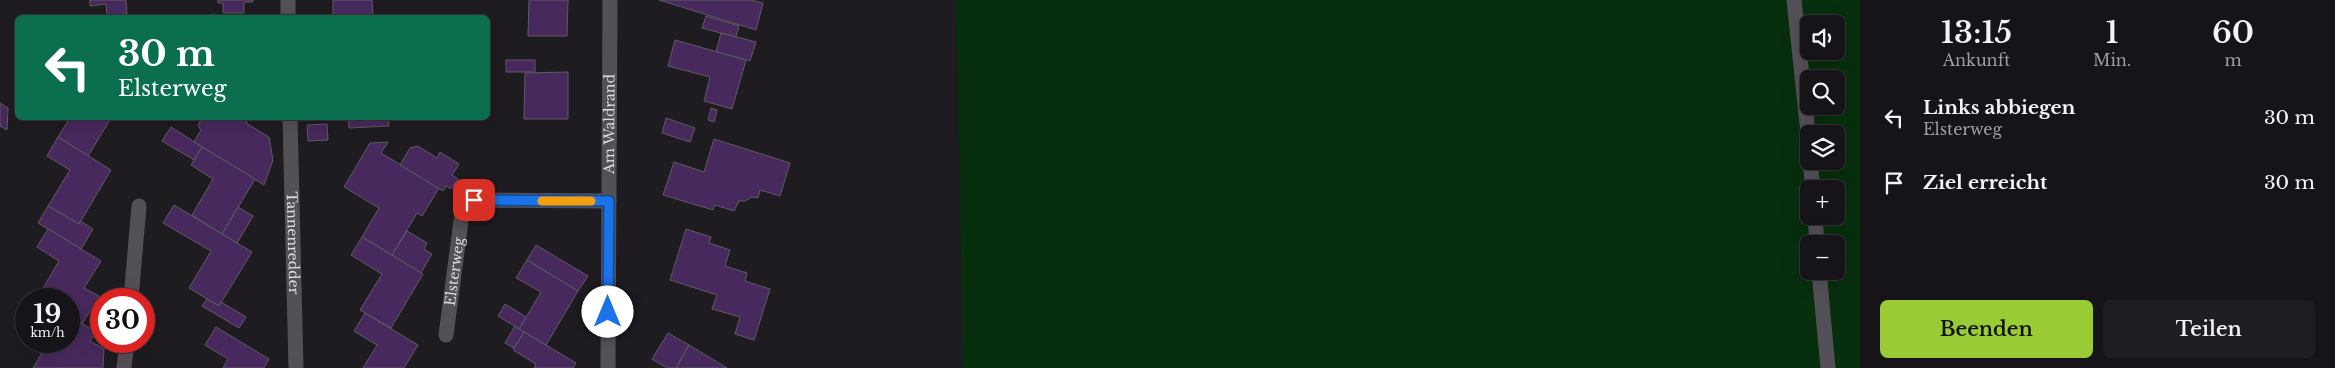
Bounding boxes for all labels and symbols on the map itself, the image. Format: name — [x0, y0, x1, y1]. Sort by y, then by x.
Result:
street label: Am Waldrand — [600, 73, 619, 175]
pin — [453, 179, 495, 221]
street label: Tannenredder — [283, 191, 303, 295]
street label: Elsterweg — [441, 235, 468, 307]
position arrow — [581, 285, 633, 337]
speed limit sign: 30 — [90, 288, 155, 353]

